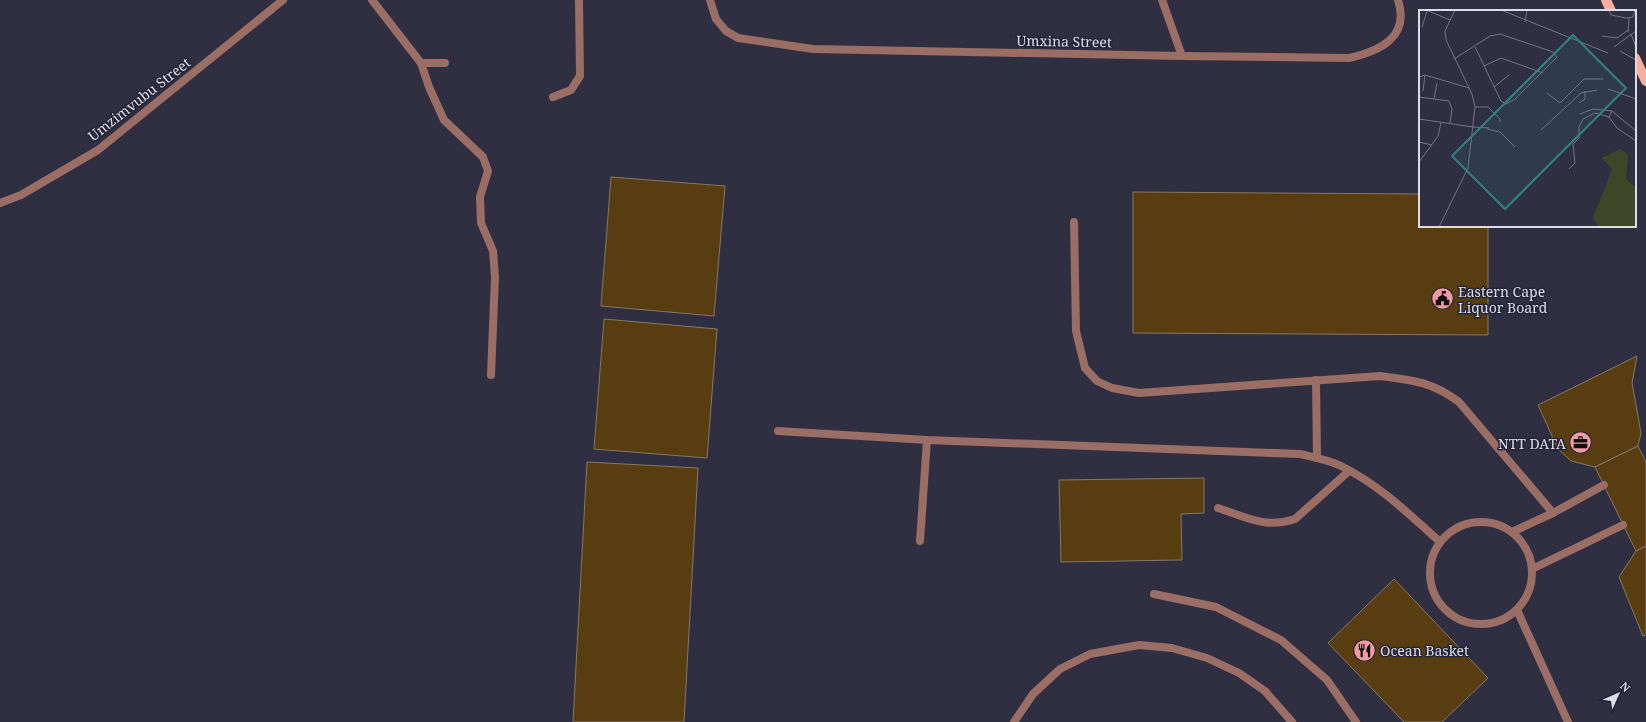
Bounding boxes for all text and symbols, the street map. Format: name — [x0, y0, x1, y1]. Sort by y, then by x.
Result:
inset map — [1419, 10, 1636, 227]
street label: Umxina Street — [1016, 31, 1112, 51]
street label: Umzimvubu Street — [84, 53, 194, 145]
place label: Eastern Cape Liquor Board — [1458, 282, 1548, 317]
public building icon: Eastern Cape Liquor Board — [1429, 286, 1455, 312]
office icon: NTT DATA — [1568, 430, 1594, 456]
place label: NTT DATA — [1498, 434, 1566, 453]
restaurant icon: Ocean Basket — [1352, 637, 1378, 663]
place label: Ocean Basket — [1380, 641, 1469, 660]
north arrow — [1598, 674, 1638, 714]
text: N — [1617, 678, 1634, 695]

